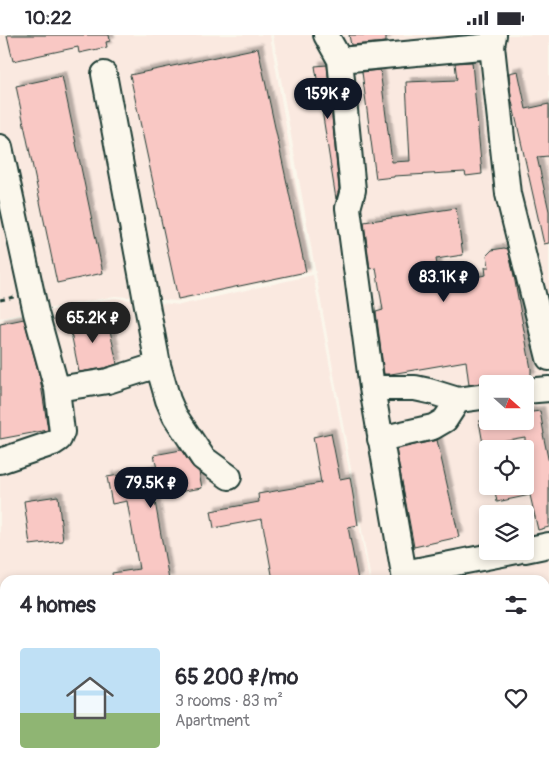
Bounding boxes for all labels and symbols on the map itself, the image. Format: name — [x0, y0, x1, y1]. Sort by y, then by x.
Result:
pin: 159K ₽ — [287, 77, 369, 120]
pin: 83.1K ₽ — [398, 261, 490, 303]
pin: 65.2K ₽ — [47, 301, 139, 344]
north arrow — [479, 375, 534, 430]
pin: 79.5K ₽ — [105, 467, 197, 509]

